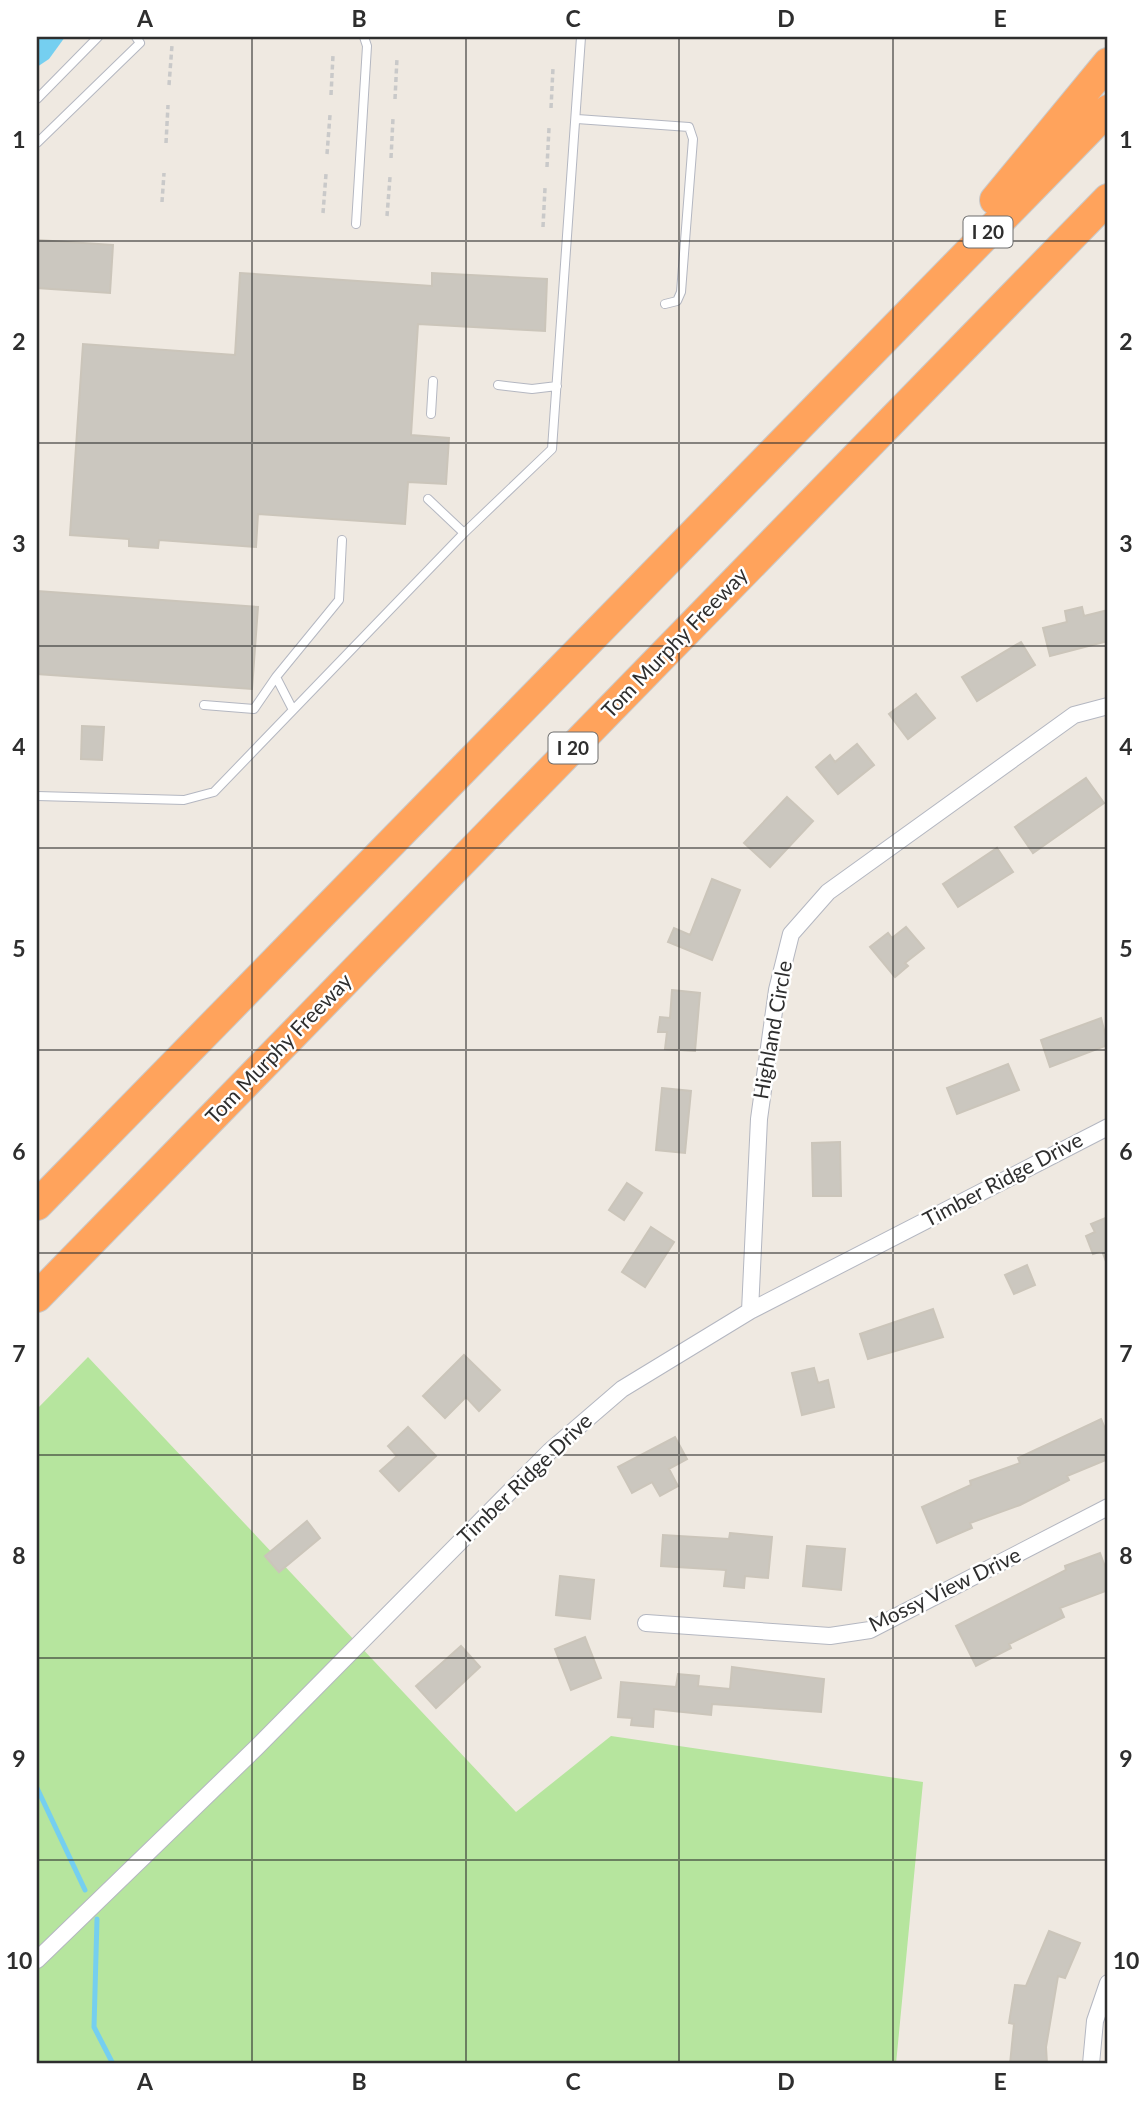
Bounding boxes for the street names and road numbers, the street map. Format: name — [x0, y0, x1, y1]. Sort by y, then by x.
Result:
road number: I 20 — [964, 216, 1012, 248]
street label: Tom Murphy Freeway — [596, 561, 752, 722]
road number: I 20 — [548, 733, 598, 764]
street label: Highland Circle — [747, 959, 796, 1101]
street label: Tom Murphy Freeway — [200, 967, 356, 1128]
street label: Timber Ridge Drive — [918, 1126, 1086, 1231]
street label: Timber Ridge Drive — [452, 1407, 596, 1548]
street label: Mossy View Drive — [864, 1541, 1024, 1636]

